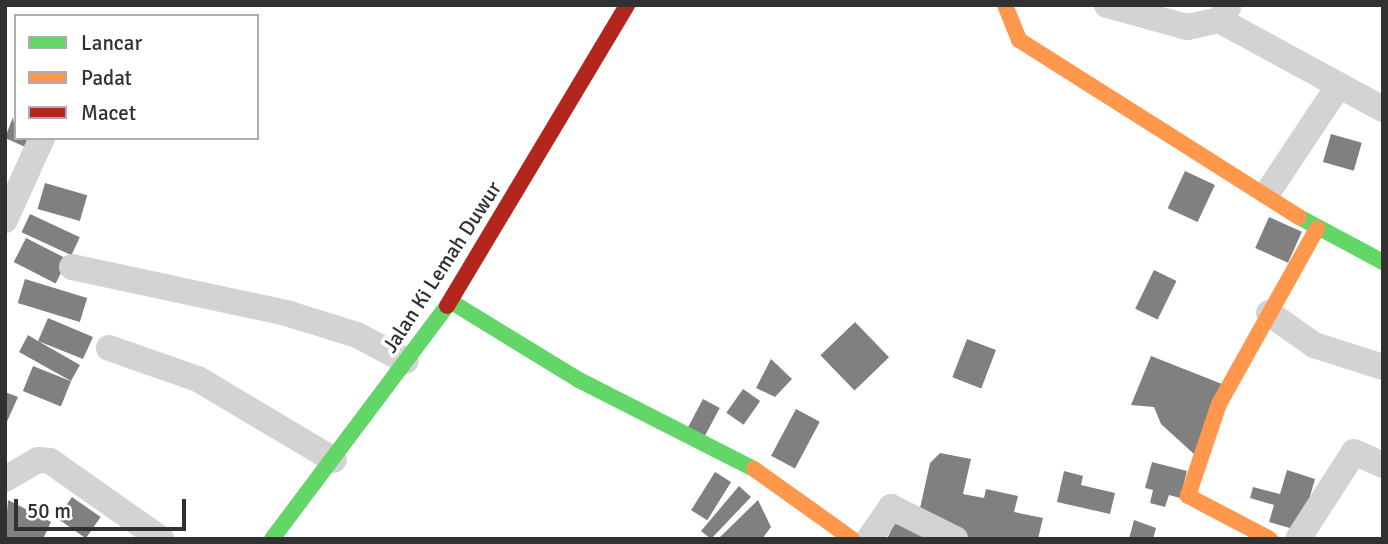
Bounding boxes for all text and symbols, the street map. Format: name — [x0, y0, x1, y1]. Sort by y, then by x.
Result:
legend — [14, 14, 259, 140]
text: Lancar — [81, 30, 142, 56]
text: Padat — [81, 65, 132, 91]
text: Macet — [81, 100, 136, 126]
street label: Jalan Ki Lemah Duwur — [377, 177, 507, 357]
scale bar — [18, 484, 189, 528]
text: 50 m — [27, 498, 71, 524]

